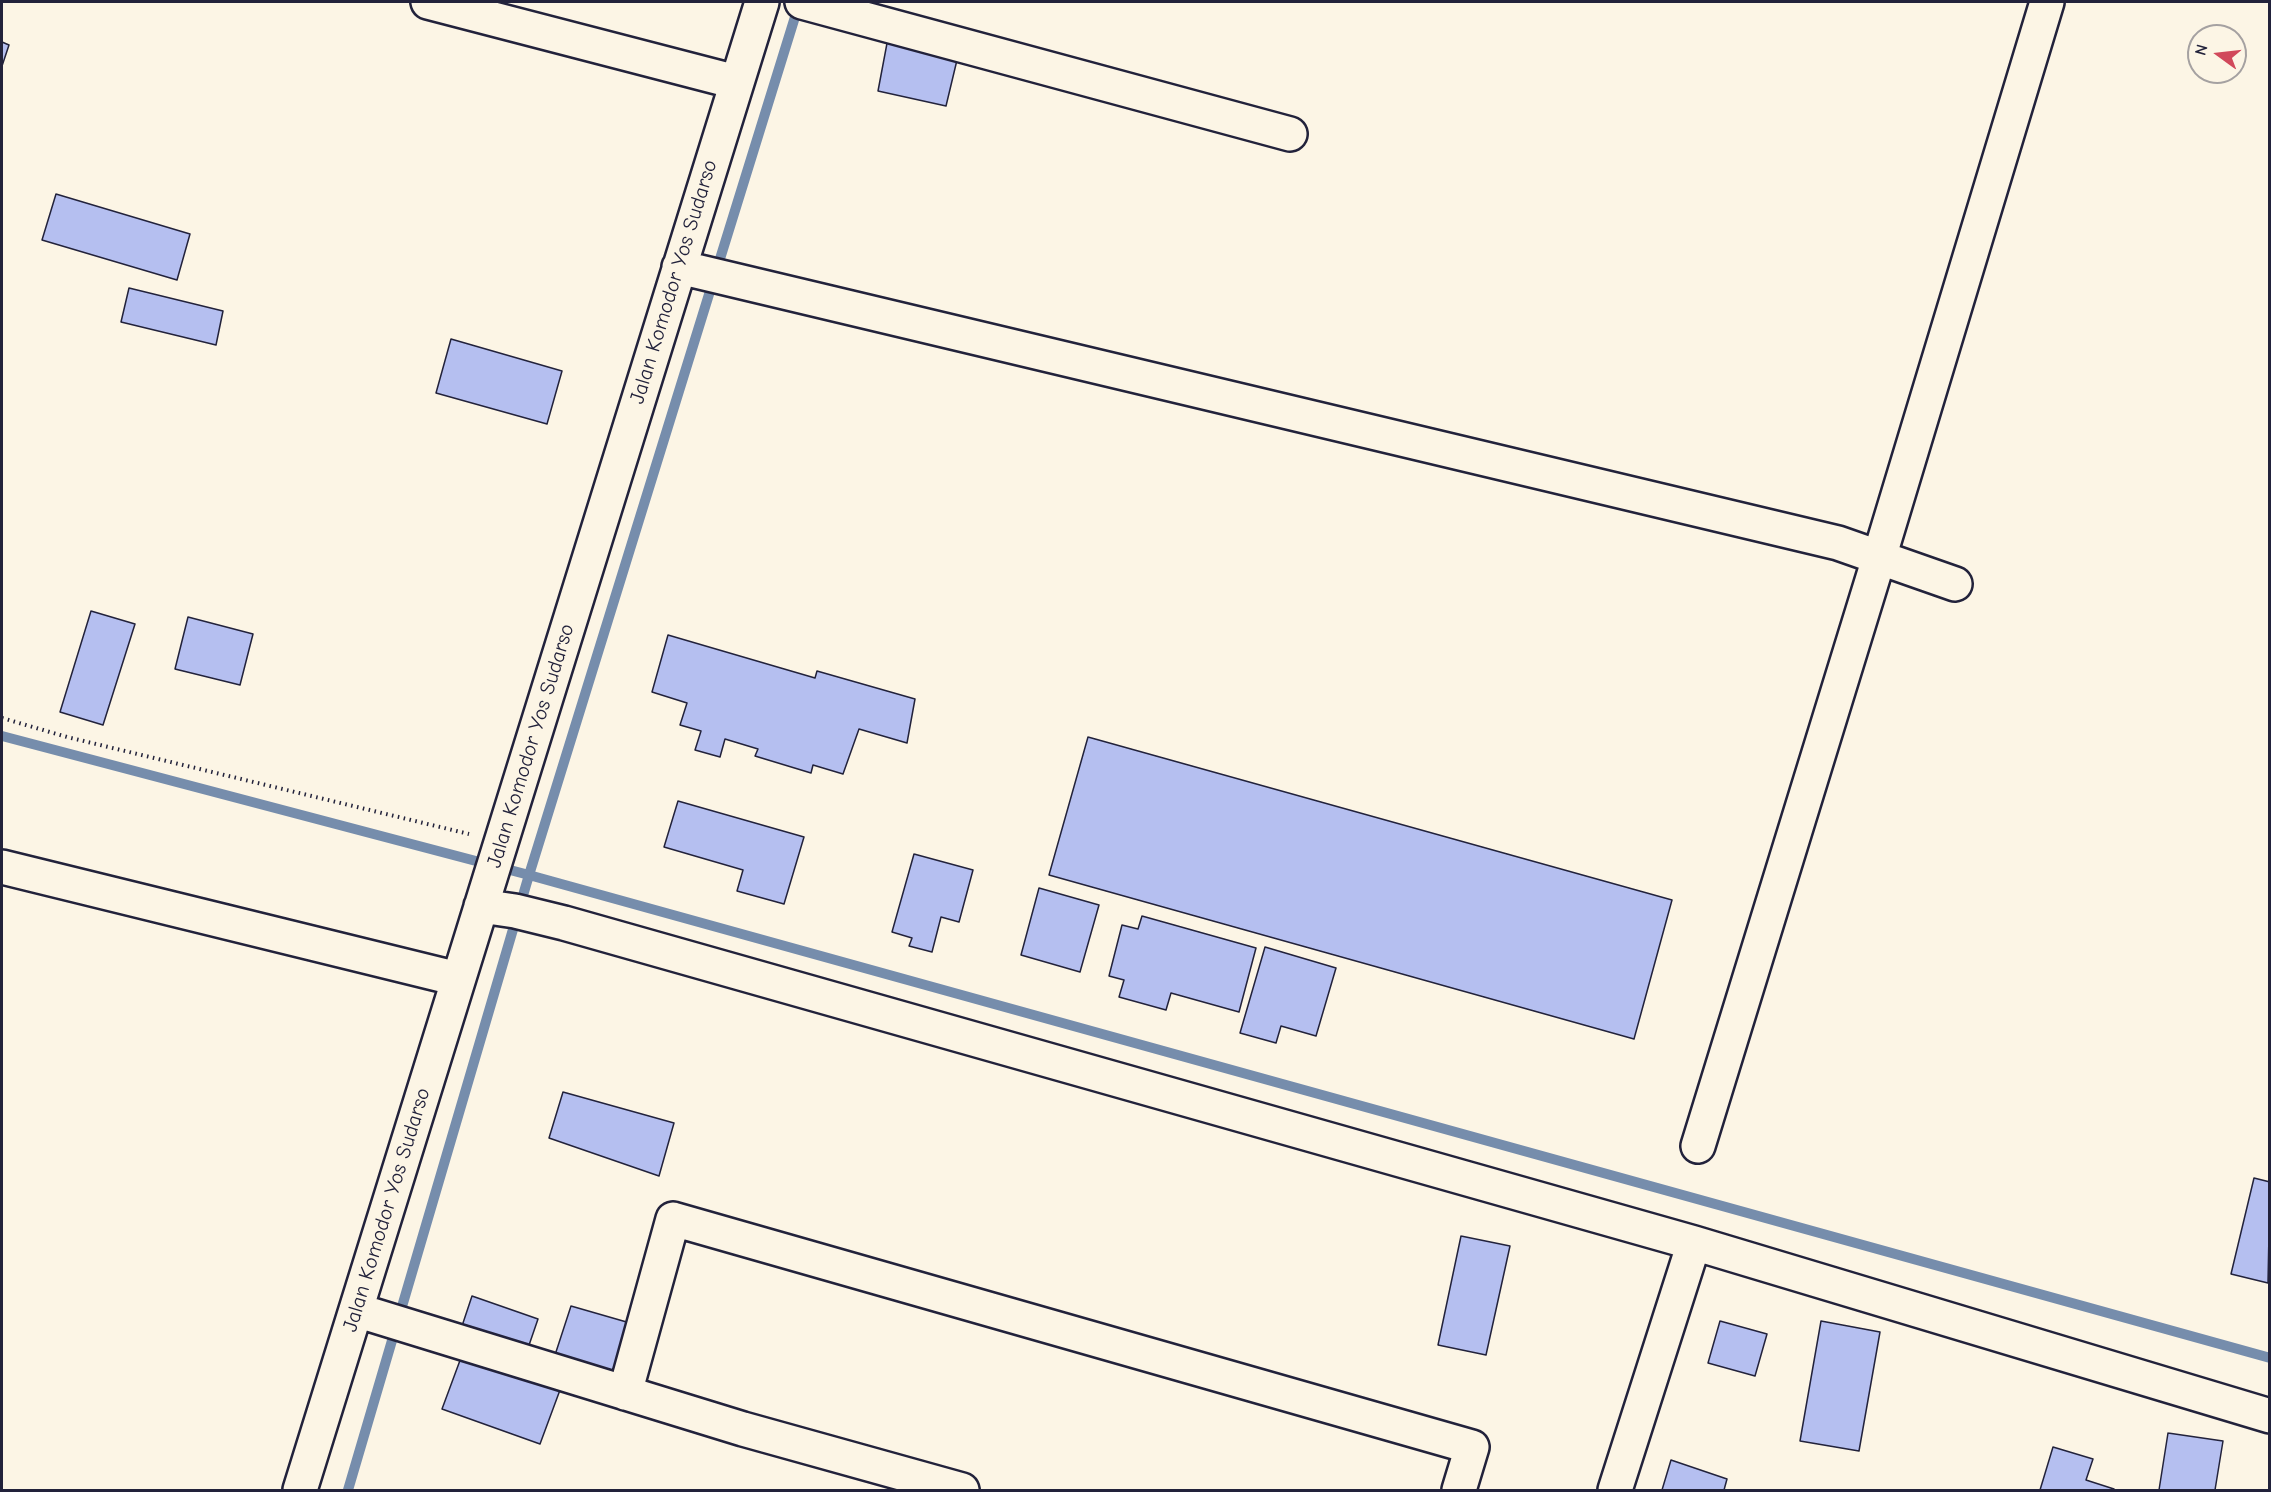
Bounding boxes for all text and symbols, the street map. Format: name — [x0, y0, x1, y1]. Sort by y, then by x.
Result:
north arrow — [2187, 24, 2247, 84]
text: N — [2192, 42, 2212, 57]
street label: Jalan Komodor Yos Sudarso — [625, 157, 723, 407]
street label: Jalan Komodor Yos Sudarso — [482, 621, 580, 871]
street label: Jalan Komodor Yos Sudarso — [338, 1085, 436, 1335]

